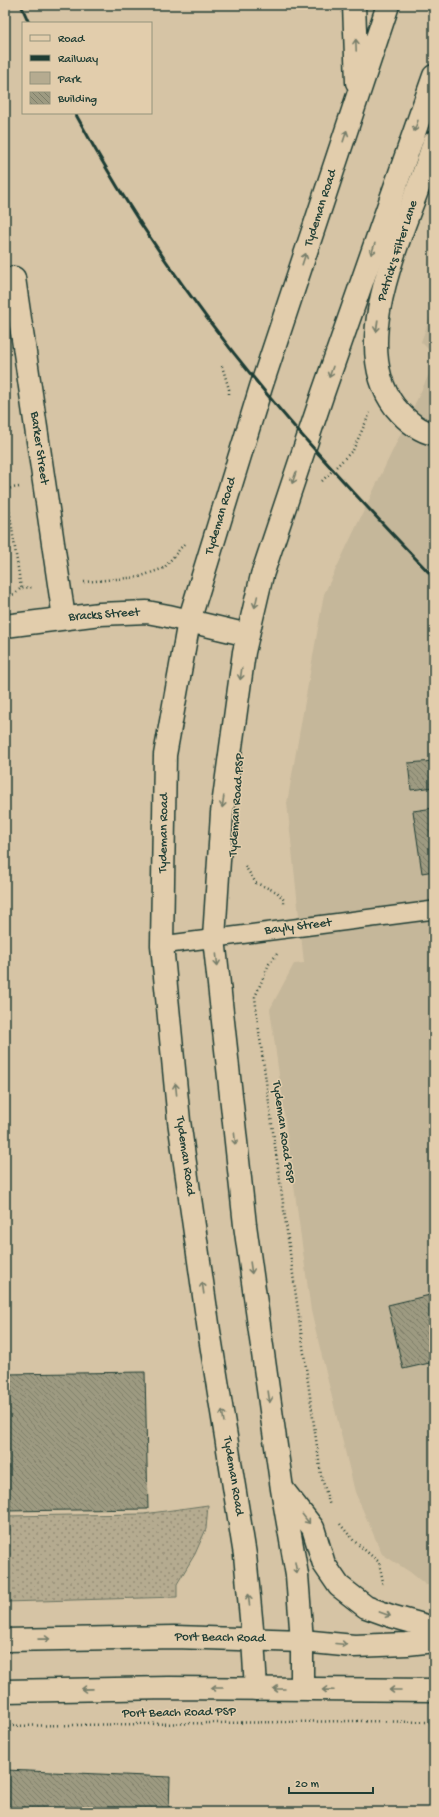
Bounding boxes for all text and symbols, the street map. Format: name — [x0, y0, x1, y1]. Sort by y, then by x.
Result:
legend — [22, 22, 152, 114]
text: Road — [58, 33, 85, 47]
one-way arrow — [352, 39, 360, 52]
text: Railway — [58, 53, 98, 67]
text: Park — [57, 73, 83, 87]
text: Building — [57, 93, 97, 107]
one-way arrow — [412, 120, 420, 132]
one-way arrow — [342, 130, 349, 143]
street label: Tydeman Road — [301, 166, 341, 249]
street label: Patrick's Filter Lane — [374, 198, 422, 304]
one-way arrow — [369, 243, 377, 255]
one-way arrow — [301, 253, 308, 266]
one-way arrow — [373, 319, 381, 332]
one-way arrow — [326, 365, 334, 377]
street label: Barker Street — [26, 410, 52, 487]
one-way arrow — [290, 471, 298, 483]
street label: Tydeman Road — [202, 474, 240, 557]
one-way arrow — [252, 595, 259, 608]
street label: Bracks Street — [67, 605, 142, 625]
one-way arrow — [237, 667, 245, 680]
street label: Tydeman Road PSP — [226, 752, 248, 858]
street label: Tydeman Road — [156, 792, 172, 874]
one-way arrow — [219, 796, 227, 809]
street label: Bayly Street — [263, 915, 334, 939]
one-way arrow — [213, 953, 220, 966]
street label: Tydeman Road PSP — [268, 1079, 298, 1185]
one-way arrow — [173, 1083, 180, 1096]
street label: Tydeman Road — [172, 1114, 198, 1198]
one-way arrow — [231, 1132, 239, 1145]
one-way arrow — [247, 1261, 255, 1274]
one-way arrow — [199, 1281, 207, 1294]
one-way arrow — [265, 1390, 273, 1403]
one-way arrow — [219, 1410, 227, 1423]
street label: Tydeman Road — [219, 1434, 247, 1518]
one-way arrow — [302, 1514, 310, 1525]
one-way arrow — [292, 1562, 300, 1575]
one-way arrow — [246, 1594, 253, 1607]
one-way arrow — [379, 1611, 392, 1618]
street label: Port Beach Road — [174, 1630, 267, 1646]
one-way arrow — [37, 1635, 50, 1643]
one-way arrow — [334, 1641, 347, 1648]
one-way arrow — [211, 1684, 224, 1692]
one-way arrow — [273, 1685, 286, 1693]
one-way arrow — [81, 1686, 94, 1693]
one-way arrow — [322, 1686, 335, 1693]
one-way arrow — [389, 1686, 402, 1694]
street label: Port Beach Road PSP — [121, 1704, 237, 1722]
scale bar — [289, 1769, 373, 1795]
text: 20 m — [295, 1778, 320, 1792]

